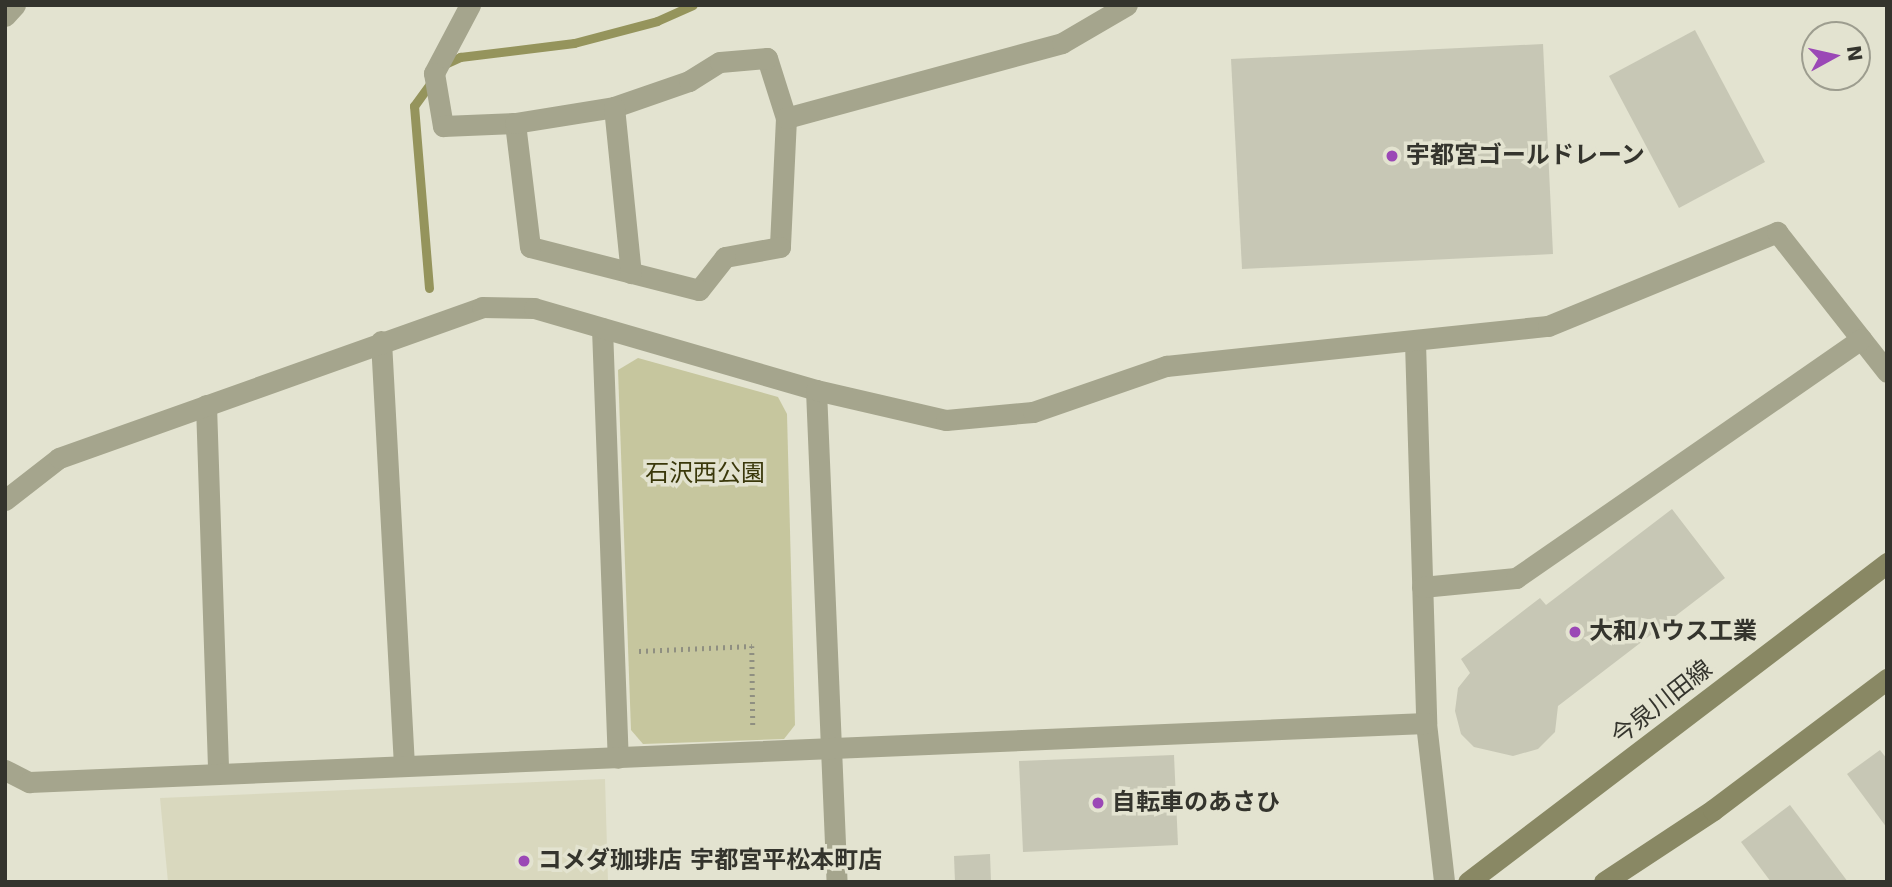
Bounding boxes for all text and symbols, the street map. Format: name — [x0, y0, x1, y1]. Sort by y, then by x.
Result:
north arrow — [1801, 21, 1871, 91]
text: N — [1843, 44, 1867, 63]
place label: 宇都宮ゴールドレーン — [1406, 142, 1646, 170]
marker: 宇都宮ゴールドレーン — [1384, 148, 1400, 164]
park label: 石沢西公園 — [645, 460, 765, 488]
place label: 大和ハウス工業 — [1589, 618, 1757, 646]
marker: 大和ハウス工業 — [1567, 624, 1583, 640]
street label: 今泉川田線 — [1606, 655, 1718, 751]
place label: 自転車のあさひ — [1112, 789, 1280, 817]
marker: 自転車のあさひ — [1090, 795, 1106, 811]
place label: コメダ珈琲店 宇都宮平松本町店 — [538, 847, 882, 875]
marker: コメダ珈琲店 宇都宮平松本町店 — [516, 853, 532, 869]

